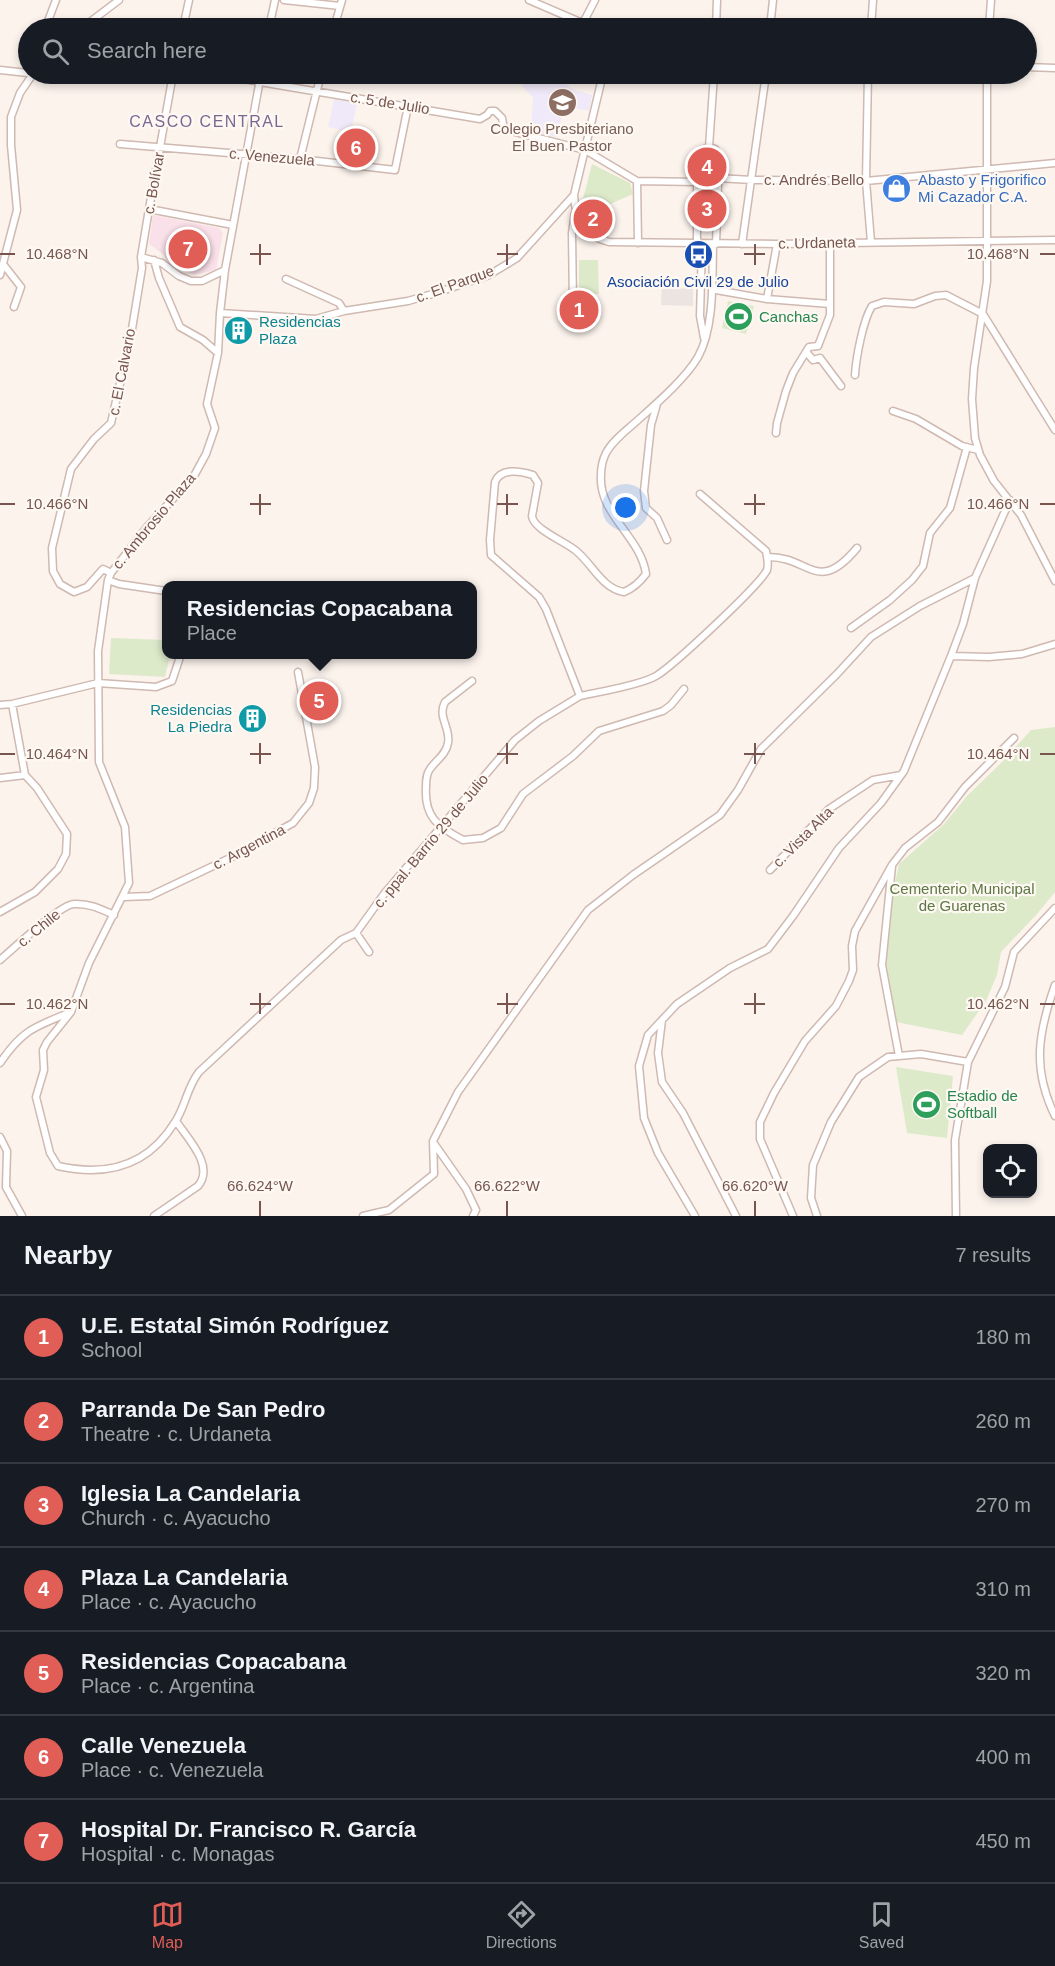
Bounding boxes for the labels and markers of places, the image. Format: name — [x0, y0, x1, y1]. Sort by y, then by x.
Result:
school or university icon: Colegio Presbiteriano El Buen Pastor — [546, 86, 578, 118]
place label: Colegio Presbiteriano El Buen Pastor — [490, 120, 634, 154]
pin: 6 — [336, 126, 376, 170]
pin: 4 — [688, 144, 726, 190]
place label: Abasto y Frigorifico Mi Cazador C.A. — [918, 171, 1046, 205]
shop icon: Abasto y Frigorifico Mi Cazador C.A. — [881, 173, 913, 205]
pin: 3 — [688, 186, 726, 232]
pin: 2 — [574, 196, 612, 242]
pin: 7 — [168, 226, 207, 272]
bus stop icon: Asociación Civil 29 de Julio — [682, 239, 714, 271]
place label: Asociación Civil 29 de Julio — [607, 273, 789, 290]
pin: 1 — [560, 288, 598, 332]
sports icon: Canchas — [722, 301, 754, 333]
place label: Canchas — [759, 308, 818, 325]
place label: Residencias Plaza — [259, 313, 341, 347]
building icon: Residencias Plaza — [222, 315, 254, 347]
pin: 5 — [300, 678, 338, 724]
place label: Residencias La Piedra — [150, 701, 233, 735]
building icon: Residencias La Piedra — [237, 703, 269, 735]
place label: Estadio de Softball — [947, 1087, 1018, 1121]
sports icon: Estadio de Softball — [910, 1089, 942, 1121]

